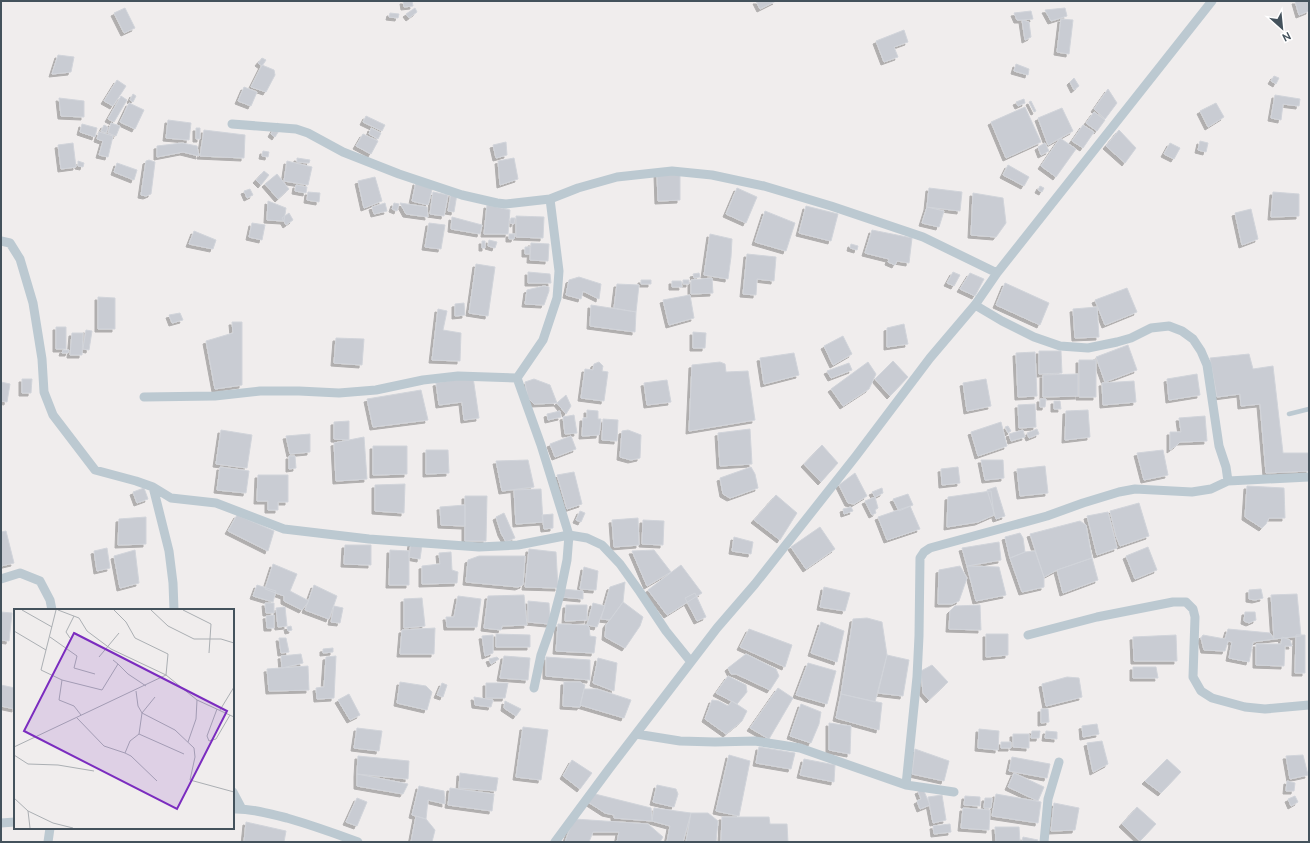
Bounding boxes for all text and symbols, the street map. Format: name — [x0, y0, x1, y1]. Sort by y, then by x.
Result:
north arrow — [1262, 8, 1302, 48]
text: N — [1280, 30, 1293, 44]
inset map — [14, 609, 234, 829]

